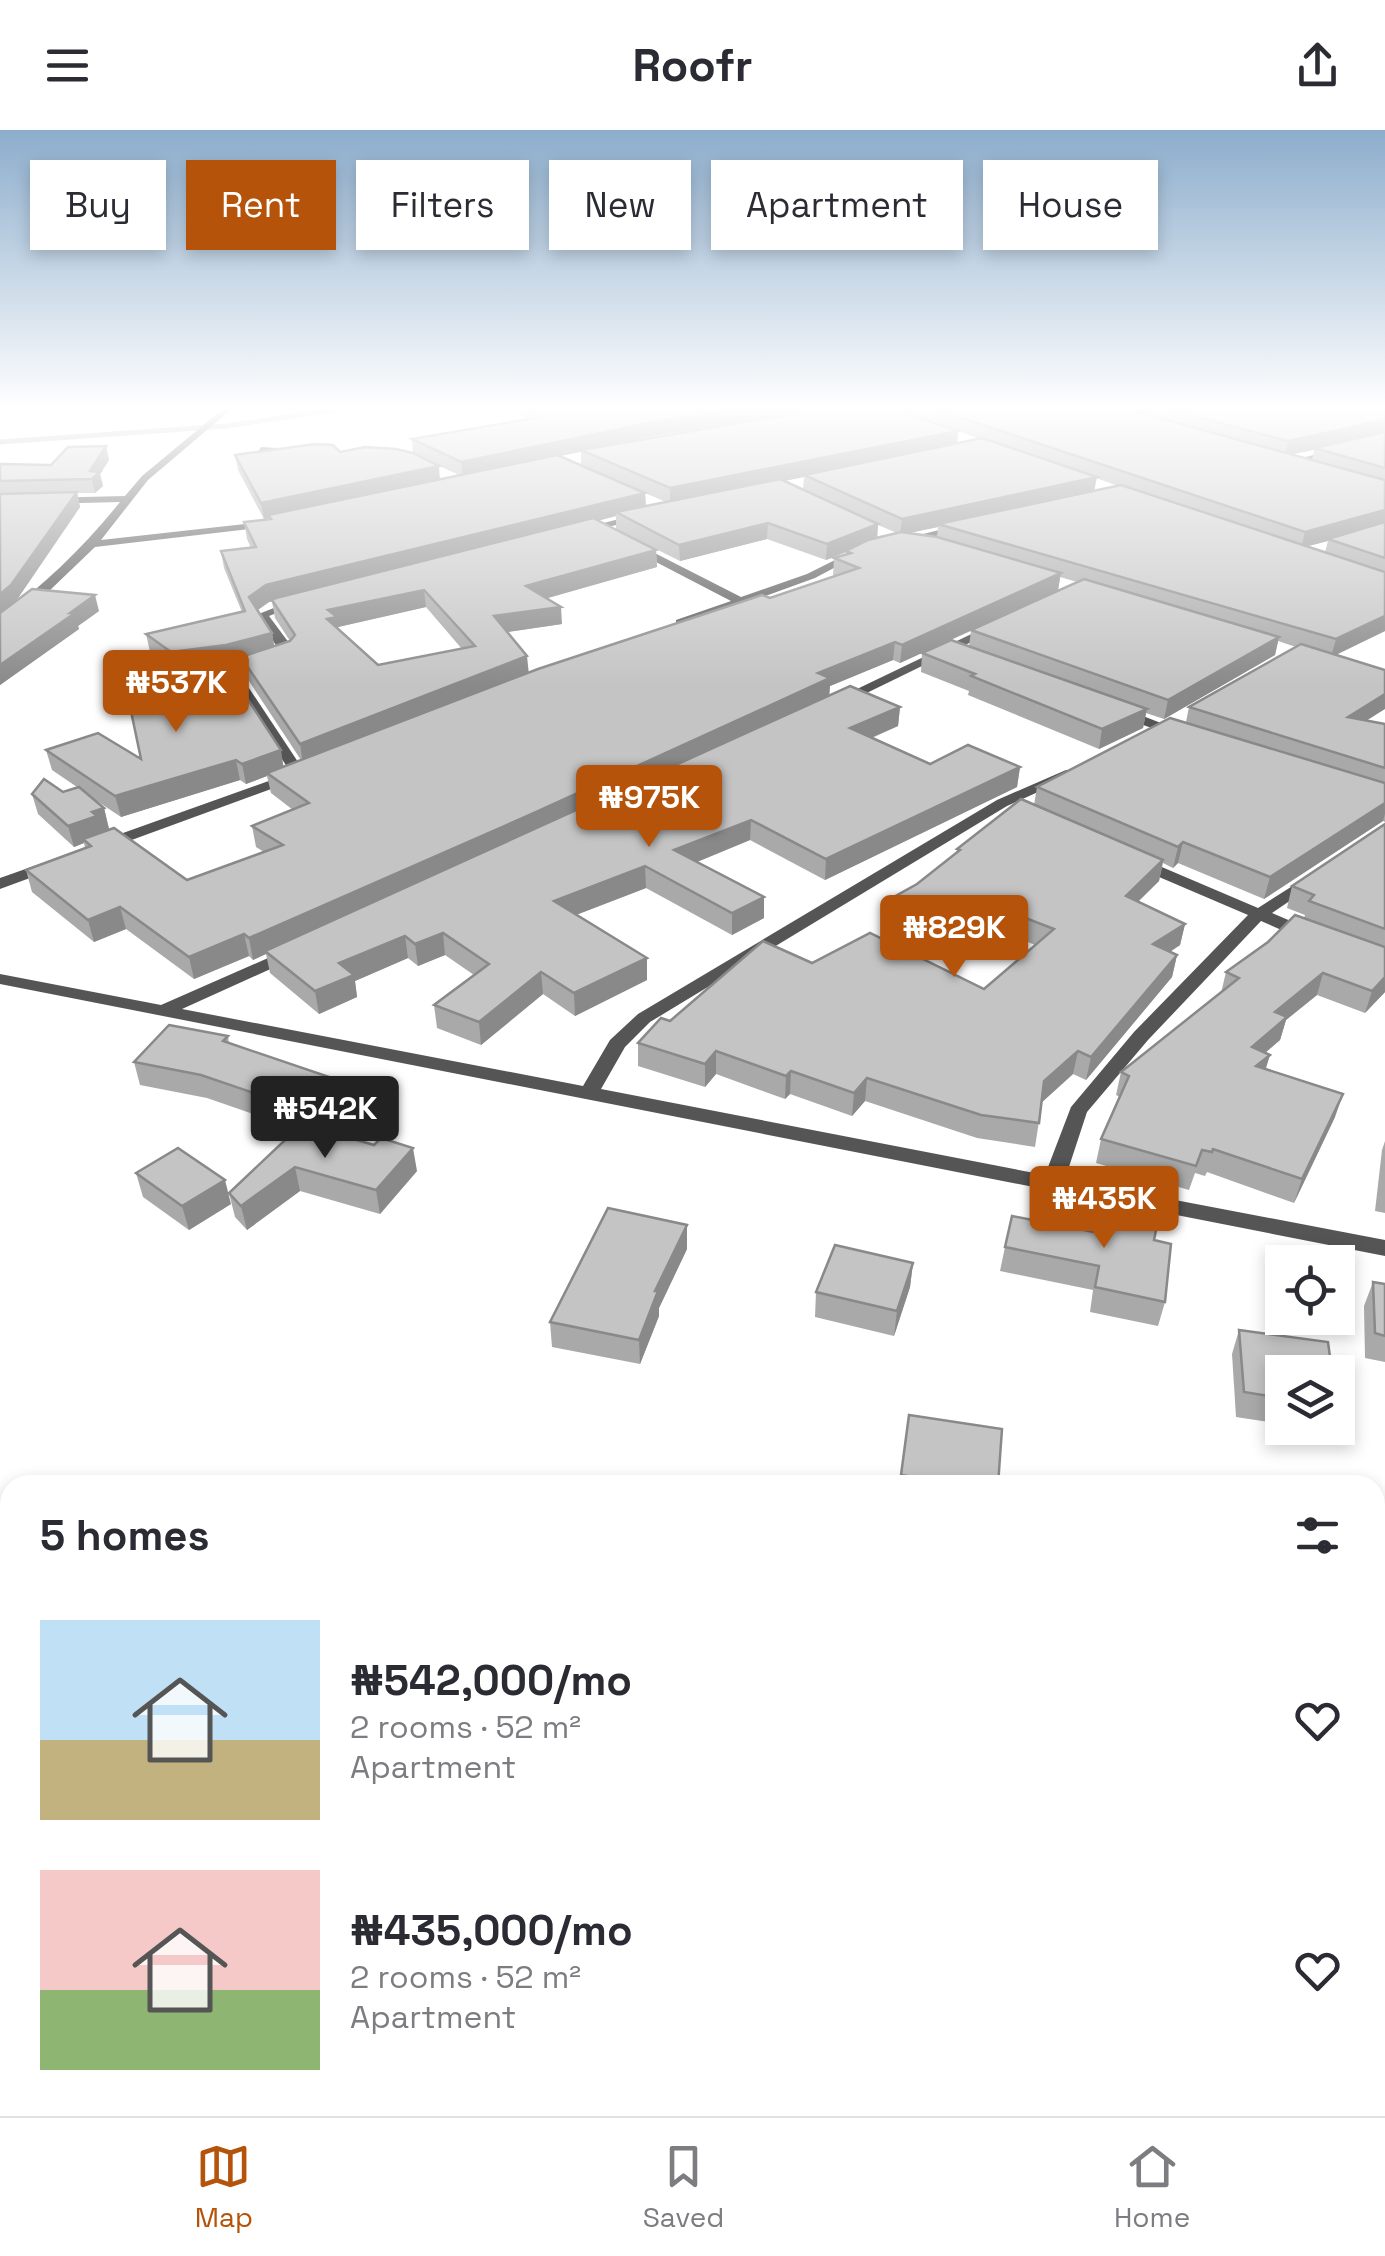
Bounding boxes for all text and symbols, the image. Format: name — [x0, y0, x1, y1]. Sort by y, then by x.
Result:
text: Roofr — [632, 37, 753, 94]
icon: menu — [40, 38, 95, 93]
icon: share — [1290, 38, 1345, 93]
chip: Buy — [30, 160, 166, 250]
chip: Rent — [186, 160, 336, 250]
chip: Filters — [356, 160, 529, 250]
chip: New — [549, 160, 691, 250]
chip: Apartment — [711, 160, 963, 250]
chip: House — [983, 160, 1158, 250]
pin: ₦537K — [106, 650, 246, 735]
text: ₦537K — [125, 662, 227, 702]
pin: ₦975K — [579, 765, 719, 850]
text: ₦975K — [598, 777, 700, 817]
pin: ₦829K — [884, 895, 1024, 980]
text: ₦829K — [902, 907, 1006, 947]
pin: ₦542K — [255, 1076, 395, 1161]
text: ₦542K — [273, 1088, 377, 1128]
pin: ₦435K — [1034, 1166, 1174, 1251]
text: ₦435K — [1052, 1178, 1156, 1218]
map controls — [1265, 1245, 1355, 1445]
button: locate — [1265, 1245, 1355, 1335]
button: layers — [1265, 1355, 1355, 1445]
icon: filters — [1290, 1508, 1345, 1563]
text: 5 homes — [40, 1509, 210, 1562]
text: ₦542,000/mo — [350, 1654, 632, 1707]
icon: home — [120, 1660, 240, 1780]
icon: heart — [1290, 1693, 1345, 1748]
text: 2 rooms · 52 m² — [350, 1707, 581, 1747]
text: Apartment — [350, 1747, 516, 1787]
text: ₦435,000/mo — [350, 1904, 633, 1957]
icon: home — [120, 1910, 240, 2030]
icon: heart — [1290, 1943, 1345, 1998]
text: 2 rooms · 52 m² — [350, 1957, 581, 1997]
text: Apartment — [350, 1997, 516, 2037]
tab: Map — [195, 2139, 253, 2235]
tab: Saved — [643, 2139, 724, 2235]
tab: Home — [1114, 2139, 1190, 2235]

